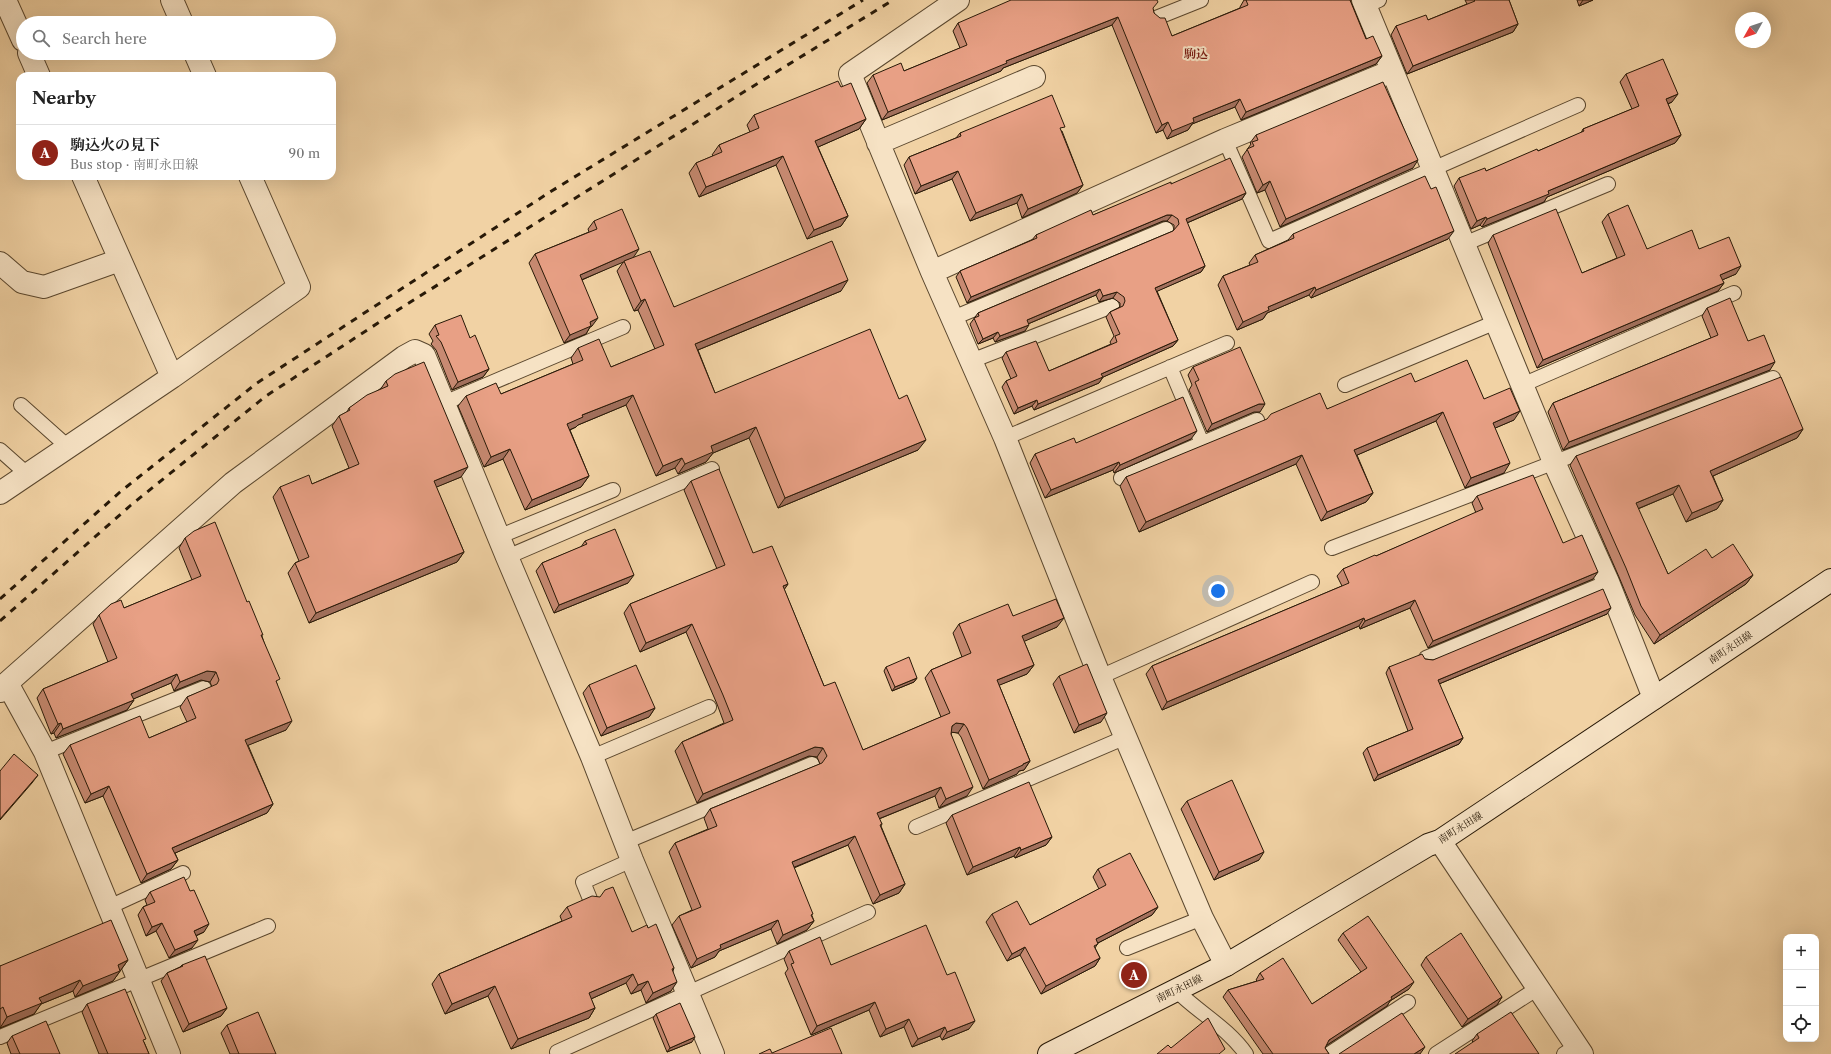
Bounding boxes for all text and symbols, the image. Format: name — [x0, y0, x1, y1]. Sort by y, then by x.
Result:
north arrow — [1735, 12, 1771, 48]
search box — [16, 16, 336, 60]
icon: search — [30, 27, 52, 49]
text: Search here — [62, 29, 147, 48]
district label: 駒込 — [1184, 46, 1208, 61]
text: Nearby — [32, 88, 96, 108]
text: 駒込火の見下 — [70, 135, 160, 154]
text: A — [40, 145, 50, 161]
text: 90 m — [289, 145, 320, 161]
text: Bus stop · 南町永田線 — [70, 156, 198, 172]
your location — [1208, 581, 1228, 601]
street label: 南町永田線 — [1706, 628, 1755, 667]
street label: 南町永田線 — [1436, 809, 1485, 846]
map controls — [1783, 934, 1819, 1042]
button: + — [1783, 934, 1819, 970]
pin: A — [1121, 960, 1147, 990]
button: − — [1783, 970, 1819, 1006]
street label: 南町永田線 — [1154, 972, 1205, 1005]
button: locate — [1783, 1006, 1819, 1042]

